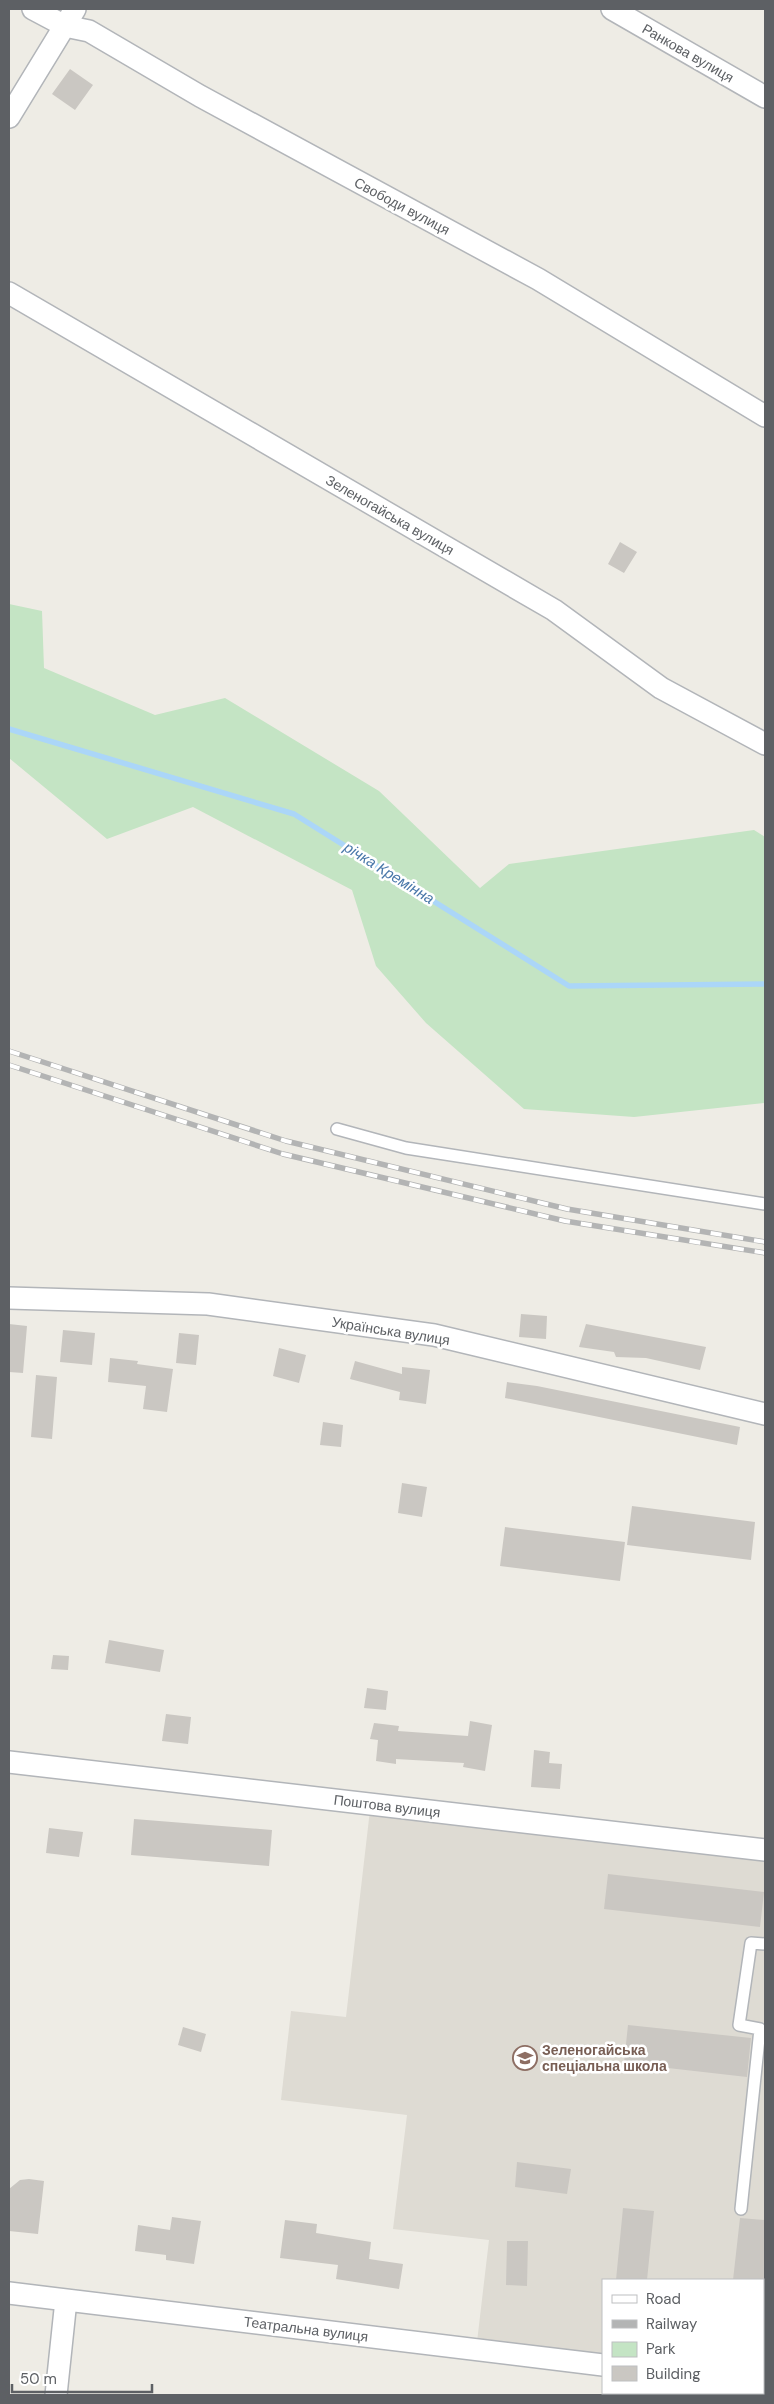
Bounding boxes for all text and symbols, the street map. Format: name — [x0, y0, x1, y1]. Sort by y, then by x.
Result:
street label: Ранкова вулиця — [639, 20, 737, 86]
street label: Свободи вулиця — [351, 173, 453, 239]
street label: Зеленогайська вулиця — [323, 471, 457, 559]
water label: річка Кремінна — [339, 837, 438, 909]
street label: Українська вулиця — [331, 1313, 451, 1349]
street label: Поштова вулиця — [333, 1791, 441, 1821]
place label: Зеленогайська спеціальна школа — [542, 2041, 667, 2075]
school or university icon: Зеленогайська спеціальна школа — [512, 2045, 538, 2071]
legend — [602, 2279, 764, 2394]
text: Road — [646, 2289, 681, 2309]
street label: Театральна вулиця — [243, 2312, 369, 2346]
text: Railway — [646, 2314, 698, 2334]
text: Park — [646, 2339, 676, 2359]
scale bar — [12, 2362, 152, 2394]
text: Building — [646, 2364, 701, 2384]
text: 50 m — [20, 2369, 57, 2389]

